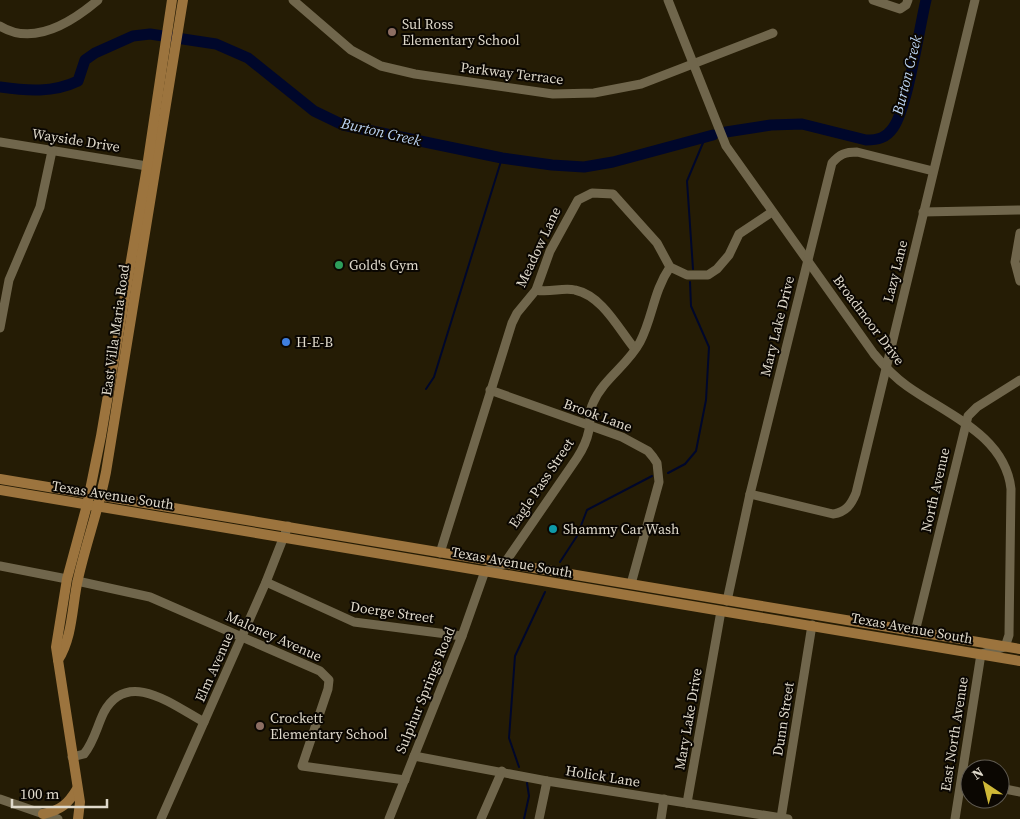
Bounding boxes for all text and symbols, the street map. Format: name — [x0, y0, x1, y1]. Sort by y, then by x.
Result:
place label: Sul Ross Elementary School — [402, 14, 520, 50]
marker: Sul Ross Elementary School — [386, 26, 398, 38]
water label: Burton Creek — [886, 32, 927, 118]
street label: Parkway Terrace — [459, 57, 565, 89]
water label: Burton Creek — [338, 112, 424, 151]
street label: Wayside Drive — [31, 123, 121, 157]
street label: Meadow Lane — [511, 203, 565, 291]
street label: Lazy Lane — [878, 238, 912, 304]
place label: Gold's Gym — [349, 255, 419, 275]
marker: Gold's Gym — [333, 259, 345, 271]
street label: East Villa Maria Road — [96, 263, 134, 397]
street label: Broadmoor Drive — [828, 271, 910, 369]
street label: Mary Lake Drive — [755, 274, 799, 378]
place label: H-E-B — [296, 332, 333, 352]
marker: H-E-B — [280, 336, 292, 348]
street label: Brook Lane — [561, 393, 635, 437]
street label: Eagle Pass Street — [504, 434, 579, 532]
street label: North Avenue — [916, 446, 954, 534]
street label: Texas Avenue South — [51, 475, 175, 515]
place label: Shammy Car Wash — [563, 519, 679, 539]
marker: Shammy Car Wash — [547, 523, 559, 535]
street label: Texas Avenue South — [450, 541, 574, 583]
street label: Doerge Street — [349, 596, 436, 628]
street label: Maloney Avenue — [223, 606, 325, 666]
street label: Texas Avenue South — [850, 607, 974, 649]
street label: Sulphur Springs Road — [390, 624, 460, 756]
street label: Elm Avenue — [190, 629, 238, 705]
street label: Mary Lake Drive — [669, 667, 707, 771]
street label: East North Avenue — [935, 675, 973, 793]
street label: Dunn Street — [767, 680, 799, 757]
place label: Crockett Elementary School — [270, 708, 388, 744]
marker: Crockett Elementary School — [254, 720, 266, 732]
north arrow — [960, 759, 1010, 809]
street label: Holick Lane — [564, 760, 642, 792]
text: N — [968, 762, 987, 784]
scale bar — [12, 776, 108, 808]
text: 100 m — [20, 783, 60, 804]

